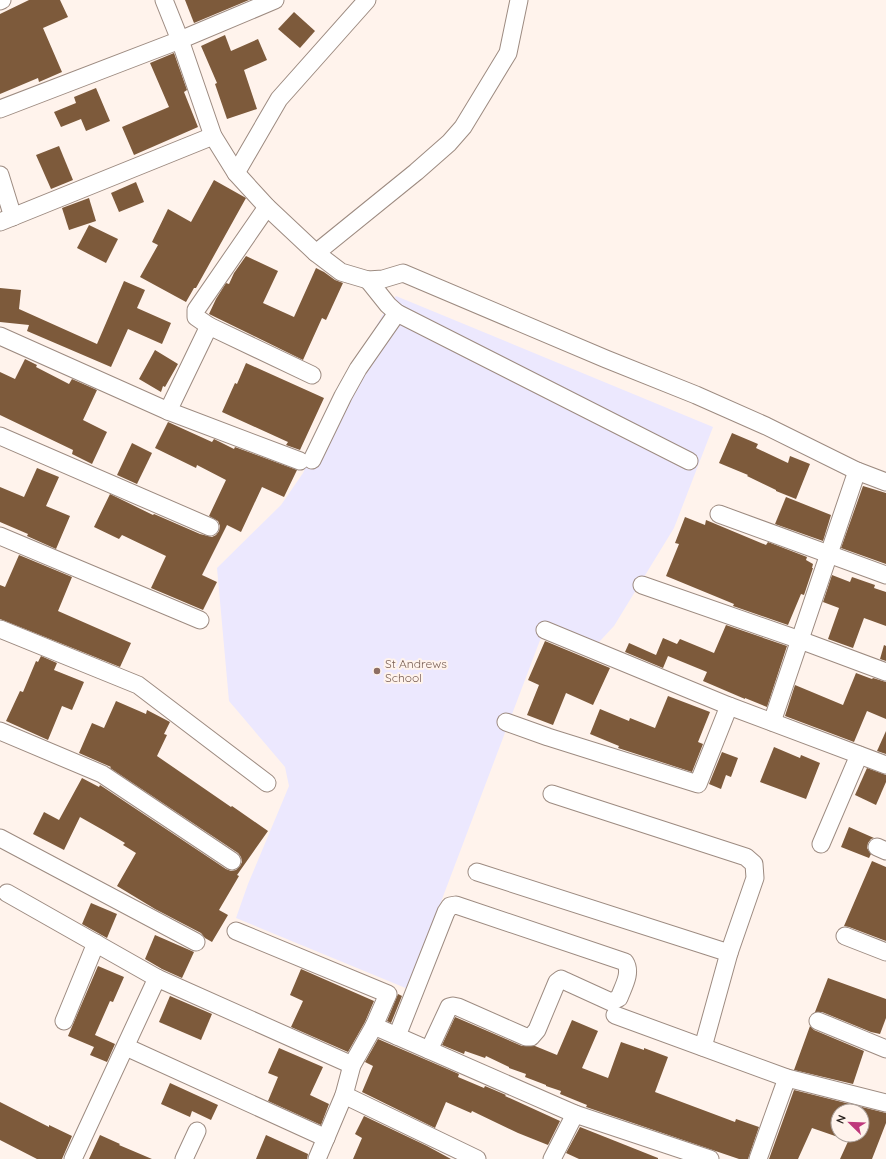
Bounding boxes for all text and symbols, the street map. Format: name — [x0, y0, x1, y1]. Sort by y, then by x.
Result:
place label: St Andrews School — [385, 656, 447, 685]
marker: St Andrews School — [372, 666, 382, 676]
north arrow — [830, 1103, 870, 1143]
text: N — [833, 1113, 849, 1126]

